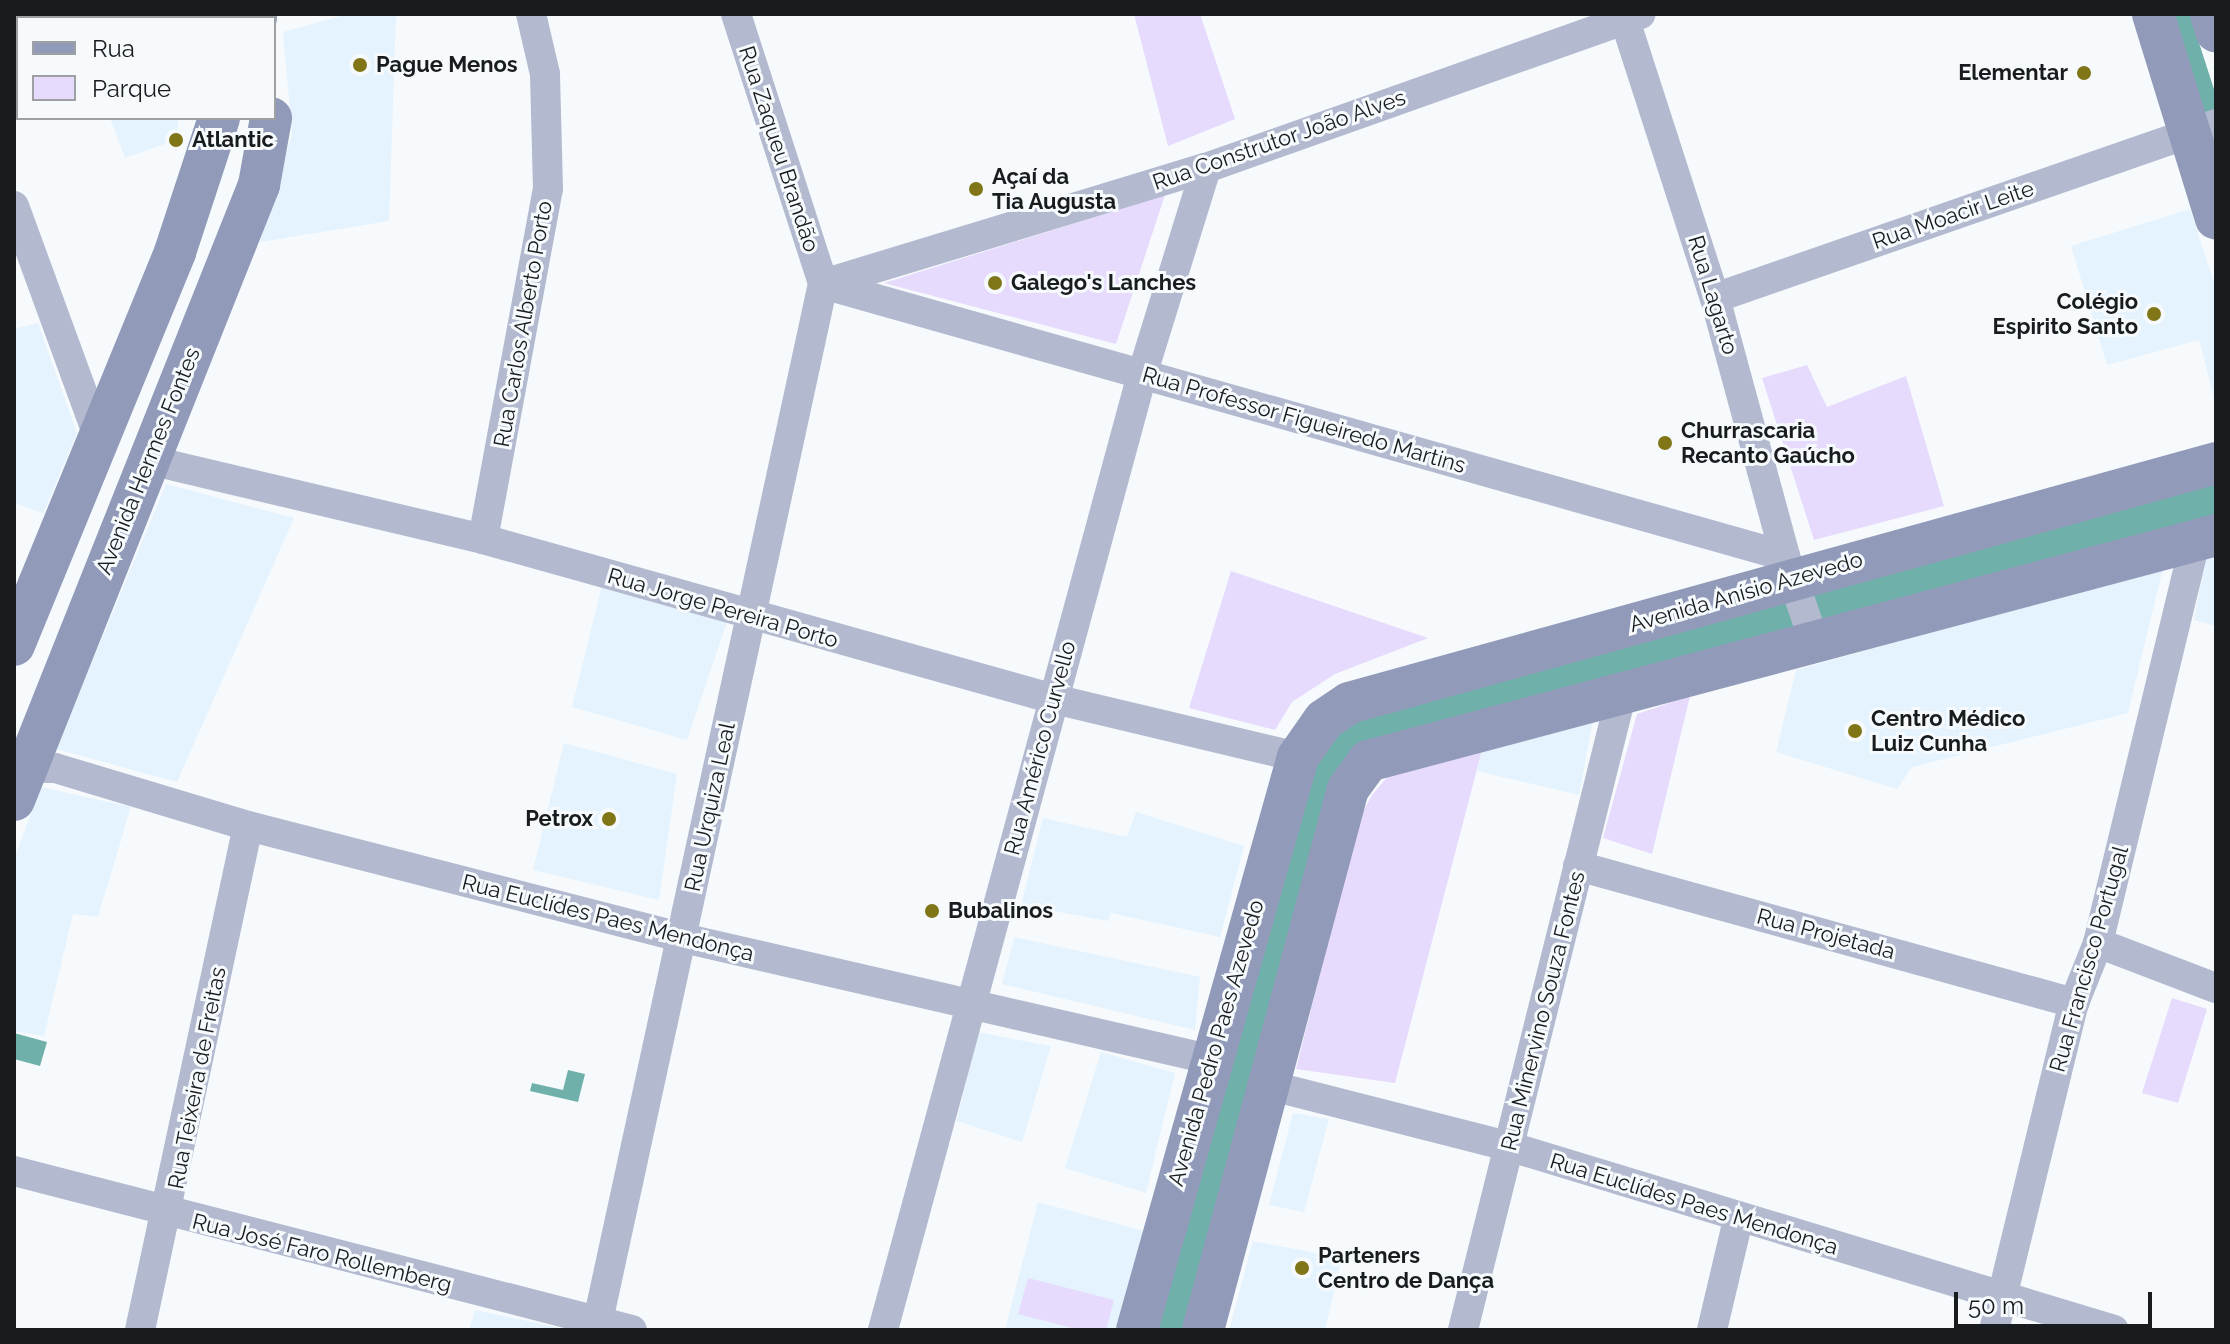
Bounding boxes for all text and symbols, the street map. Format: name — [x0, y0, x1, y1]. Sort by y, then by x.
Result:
legend — [16, 16, 276, 120]
text: Rua — [92, 34, 135, 63]
street label: Rua Zaqueu Brandão — [733, 43, 825, 255]
place label: Pague Menos — [376, 52, 518, 78]
marker: Pague Menos — [351, 56, 369, 74]
place label: Elementar — [1958, 60, 2068, 86]
marker: Elementar — [2075, 64, 2093, 82]
text: Parque — [92, 74, 171, 103]
street label: Rua Construtor João Alves — [1148, 84, 1410, 196]
place label: Atlantic — [192, 127, 274, 153]
marker: Atlantic — [167, 131, 185, 149]
place label: Açaí da Tia Augusta — [992, 163, 1117, 214]
street label: Rua Moacir Leite — [1869, 175, 2037, 255]
marker: Açaí da Tia Augusta — [967, 180, 985, 198]
street label: Rua Carlos Alberto Porto — [488, 198, 558, 450]
street label: Rua Lagarto — [1682, 232, 1744, 358]
place label: Galego's Lanches — [1011, 270, 1196, 296]
marker: Galego's Lanches — [986, 274, 1004, 292]
place label: Colégio Espirito Santo — [1992, 288, 2138, 340]
marker: Colégio Espirito Santo — [2145, 305, 2163, 323]
street label: Avenida Hermes Fontes — [90, 344, 206, 578]
street label: Rua Professor Figueiredo Martins — [1139, 361, 1469, 479]
place label: Churrascaria Recanto Gaúcho — [1681, 417, 1855, 468]
marker: Churrascaria Recanto Gaúcho — [1656, 434, 1674, 452]
street label: Avenida Anísio Azevedo — [1626, 546, 1866, 638]
street label: Rua Jorge Pereira Porto — [604, 562, 842, 654]
street label: Rua Américo Curvello — [999, 638, 1081, 858]
place label: Centro Médico Luiz Cunha — [1871, 705, 2025, 756]
street label: Rua Urquiza Leal — [679, 720, 741, 894]
marker: Centro Médico Luiz Cunha — [1846, 722, 1864, 740]
place label: Petrox — [525, 806, 593, 832]
marker: Petrox — [600, 810, 618, 828]
street label: Rua Francisco Portugal — [2044, 843, 2134, 1075]
street label: Rua Minervino Souza Fontes — [1495, 868, 1591, 1154]
street label: Rua Euclídes Paes Mendonça — [459, 869, 757, 967]
street label: Avenida Pedro Paes Azevedo — [1162, 897, 1270, 1189]
place label: Bubalinos — [948, 898, 1053, 924]
marker: Bubalinos — [923, 902, 941, 920]
street label: Rua Projetada — [1754, 903, 1898, 965]
street label: Rua Teixeira de Freitas — [162, 964, 232, 1192]
street label: Rua Euclídes Paes Mendonça — [1547, 1148, 1841, 1260]
street label: Rua José Faro Rollemberg — [189, 1208, 455, 1298]
place label: Parteners Centro de Dança — [1318, 1242, 1494, 1294]
marker: Parteners Centro de Dança — [1293, 1259, 1311, 1277]
scale bar — [1958, 1276, 2156, 1326]
text: 50 m — [1968, 1291, 2024, 1320]

